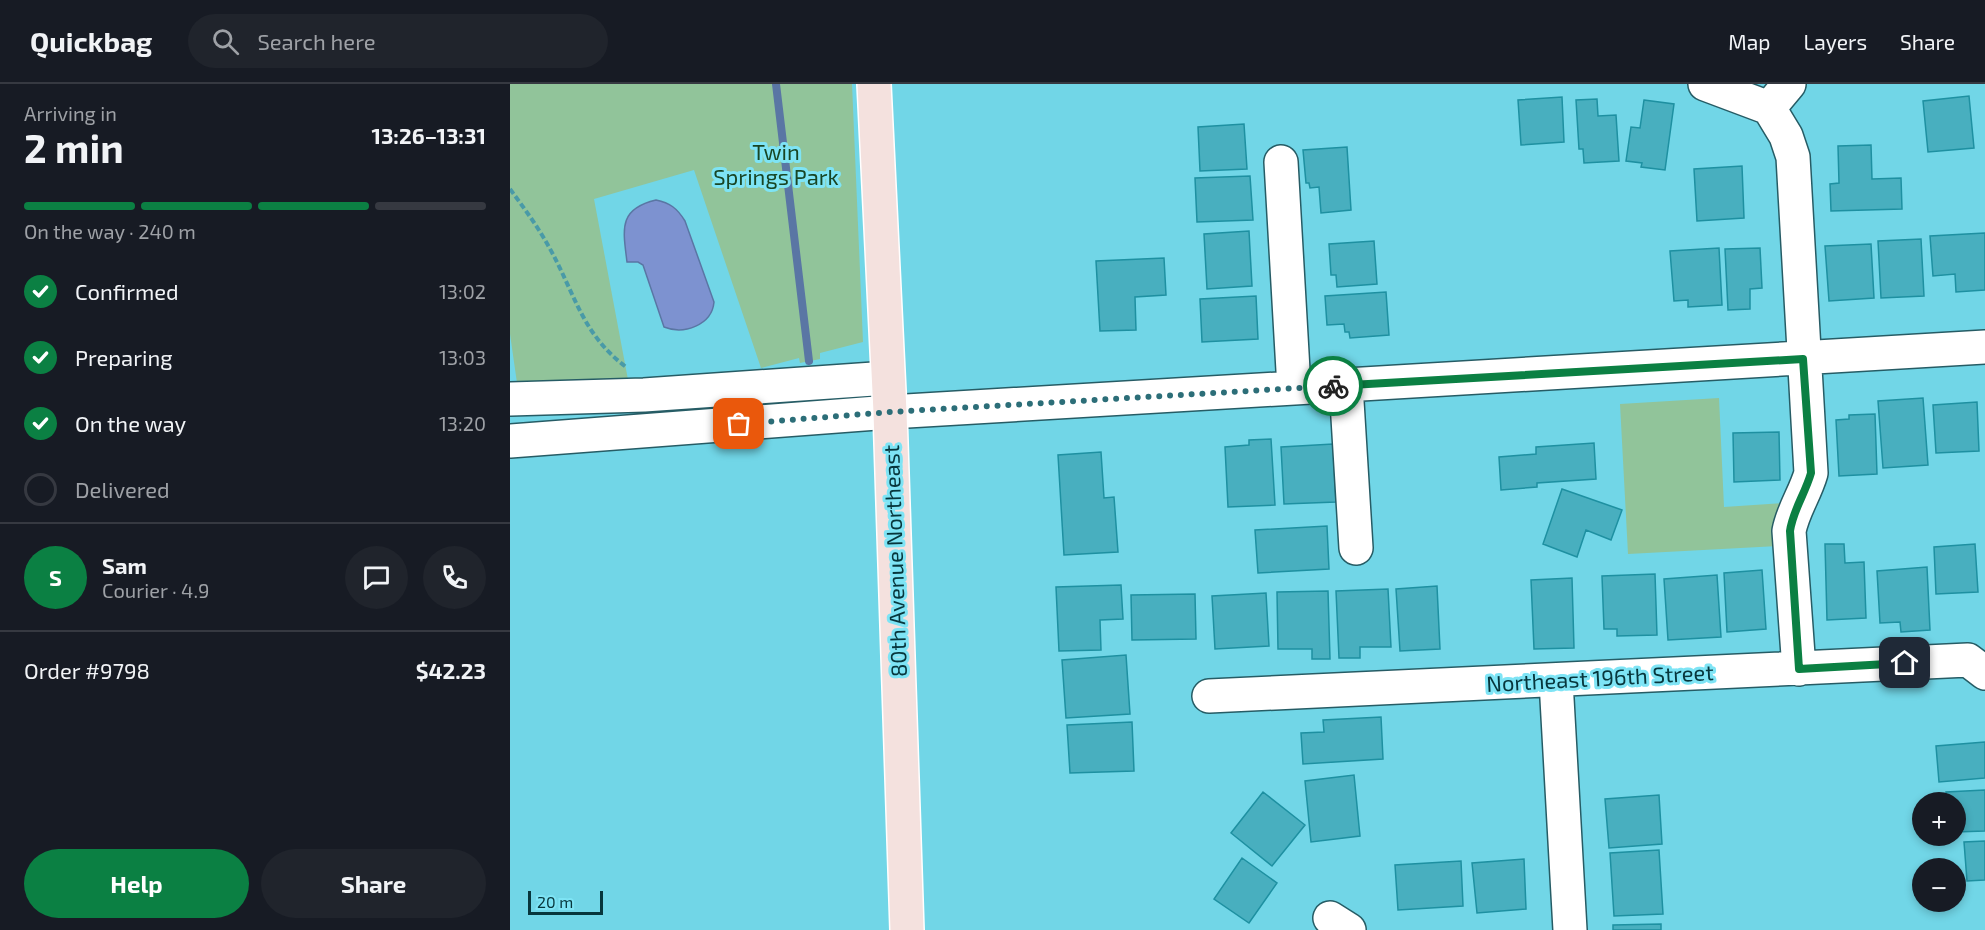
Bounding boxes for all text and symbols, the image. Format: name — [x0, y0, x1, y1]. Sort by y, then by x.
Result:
search box — [188, 14, 608, 68]
text: Quickbag — [30, 24, 152, 58]
icon: search — [209, 25, 242, 58]
text: Search here — [257, 28, 376, 54]
text: Map — [1728, 29, 1770, 54]
text: Layers — [1803, 29, 1867, 54]
text: Share — [1900, 29, 1955, 54]
text: Arriving in — [24, 101, 117, 125]
text: 13:26–13:31 — [371, 122, 486, 148]
text: 2 min — [24, 124, 124, 171]
park label: Twin Springs Park — [713, 138, 839, 189]
text: On the way · 240 m — [24, 219, 196, 243]
icon: check — [24, 275, 57, 308]
text: Confirmed — [75, 278, 179, 304]
text: 13:02 — [439, 279, 486, 303]
icon: check — [24, 341, 57, 374]
text: Preparing — [75, 344, 173, 370]
text: 13:03 — [439, 345, 486, 369]
courier — [1303, 356, 1363, 416]
icon: bike — [1317, 370, 1350, 403]
pin — [713, 398, 764, 449]
icon: check — [24, 407, 57, 440]
icon: bag — [722, 407, 755, 440]
text: On the way — [75, 410, 186, 436]
text: 13:20 — [439, 411, 486, 435]
street label: 80th Avenue Northeast — [877, 445, 911, 678]
text: Delivered — [75, 476, 170, 502]
button: chat — [345, 546, 408, 609]
button: phone — [423, 546, 486, 609]
text: Sam — [102, 552, 147, 578]
text: S — [49, 564, 62, 590]
text: Courier · 4.9 — [102, 578, 209, 602]
pin — [1879, 637, 1930, 688]
icon: home — [1888, 646, 1921, 679]
text: Order #9798 — [24, 657, 150, 683]
text: $42.23 — [416, 657, 486, 683]
street label: Northeast 196th Street — [1486, 658, 1714, 696]
map controls — [1912, 792, 1966, 912]
button: + — [1912, 792, 1966, 846]
button: Help — [24, 849, 249, 918]
button: Share — [261, 849, 486, 918]
button: − — [1912, 858, 1966, 912]
scale bar — [528, 888, 603, 916]
text: 20 m — [537, 892, 573, 911]

